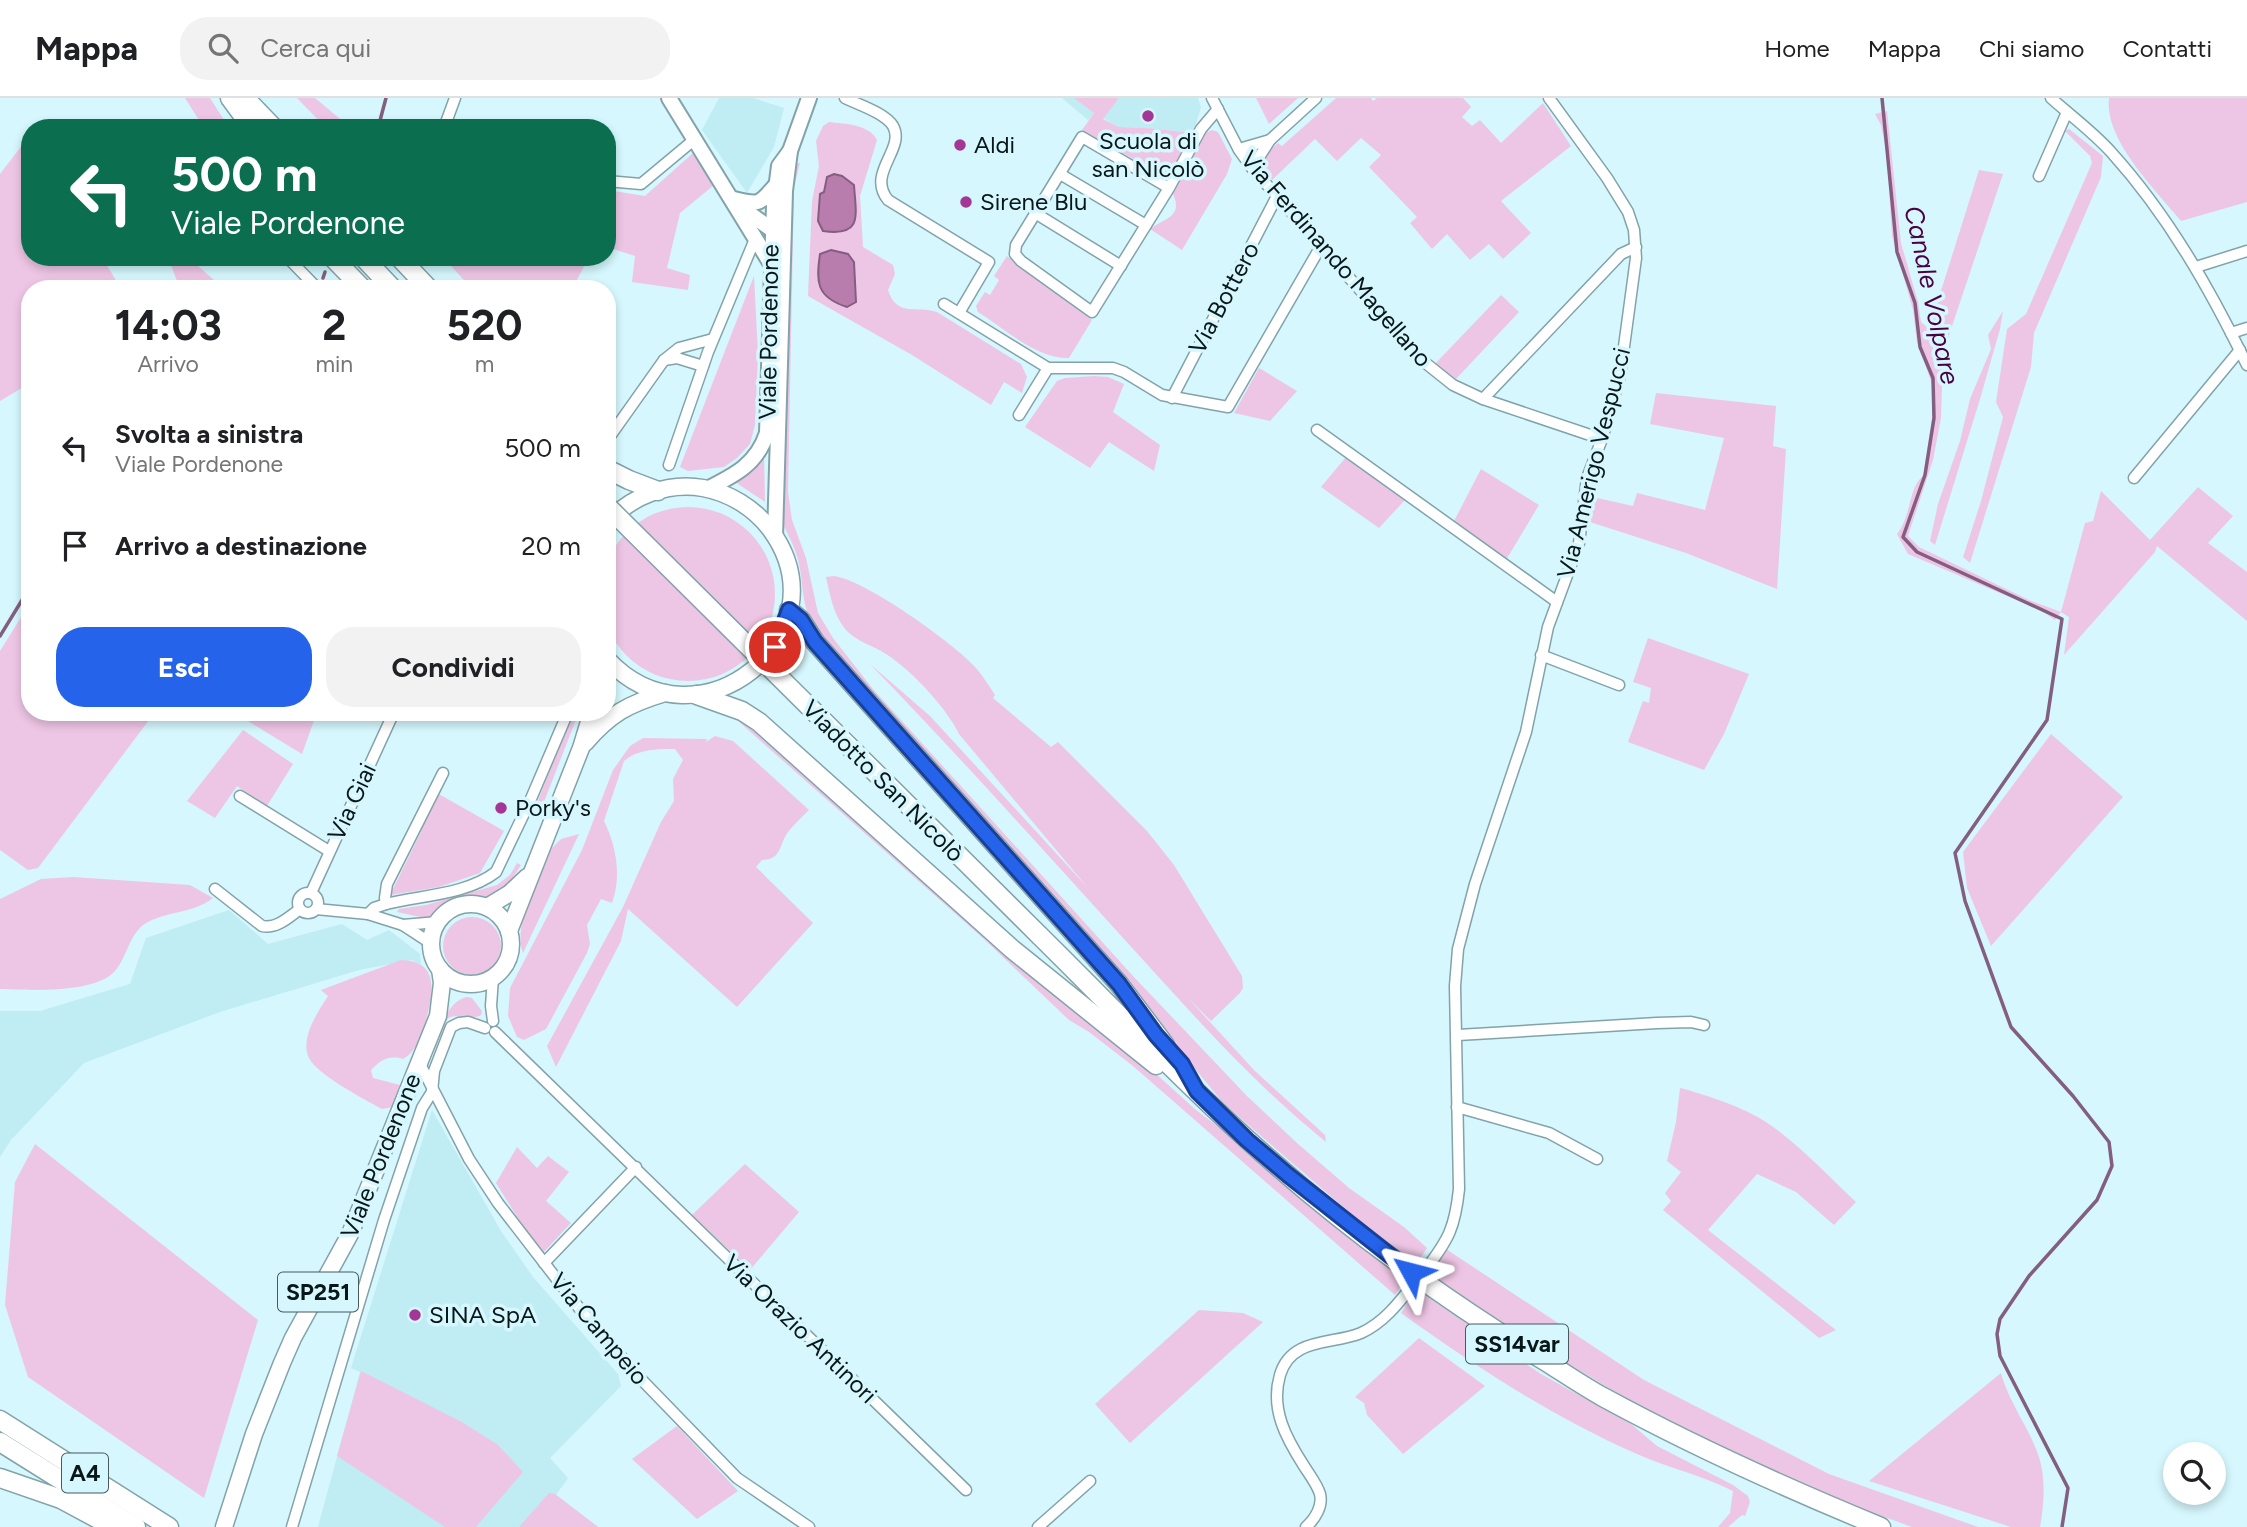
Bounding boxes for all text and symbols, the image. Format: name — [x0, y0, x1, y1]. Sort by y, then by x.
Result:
search box — [180, 17, 670, 80]
text: Mappa — [35, 29, 138, 68]
icon: search — [204, 29, 242, 67]
text: Cerca qui — [260, 32, 371, 64]
text: Home — [1764, 34, 1830, 63]
text: Mappa — [1868, 34, 1941, 63]
text: Chi siamo — [1979, 34, 2084, 63]
text: Contatti — [2122, 34, 2212, 63]
marker: Scuola di san Nicolò — [1140, 108, 1156, 124]
place label: Scuola di san Nicolò — [1092, 126, 1205, 183]
place label: Aldi — [974, 130, 1015, 159]
marker: Aldi — [952, 137, 968, 153]
text: 500 m — [171, 144, 317, 203]
street label: Via Ferdinando Magellano — [1235, 145, 1438, 373]
icon: left — [56, 147, 147, 238]
place label: Sirene Blu — [980, 187, 1087, 216]
marker: Sirene Blu — [958, 194, 974, 210]
water label: Canale Volpare — [1897, 203, 1967, 387]
text: Viale Pordenone — [171, 204, 405, 242]
street label: Via Bottero — [1182, 237, 1265, 359]
street label: Viale Pordenone — [752, 244, 785, 420]
text: 14:03 — [114, 300, 222, 351]
text: 2 — [322, 300, 346, 351]
text: 520 — [447, 300, 523, 351]
street label: Via Amerigo Vespucci — [1551, 344, 1636, 581]
text: Arrivo — [137, 350, 199, 378]
text: min — [315, 350, 353, 378]
text: m — [475, 350, 494, 378]
text: Svolta a sinistra — [115, 418, 303, 450]
icon: left — [56, 429, 94, 467]
text: 500 m — [504, 432, 581, 464]
text: Viale Pordenone — [115, 450, 283, 478]
icon: arrive — [56, 527, 94, 565]
text: Arrivo a destinazione — [115, 530, 367, 562]
text: 20 m — [521, 530, 581, 562]
pin — [745, 617, 805, 677]
button: Esci — [56, 627, 312, 707]
button: Condividi — [326, 627, 581, 707]
icon: arrive — [756, 628, 794, 666]
street label: Viadotto San Nicolò — [796, 694, 970, 868]
street label: Via Giai — [321, 759, 382, 845]
place label: Porky's — [515, 793, 591, 822]
marker: Porky's — [493, 800, 509, 816]
street label: Viale Pordenone — [334, 1069, 427, 1243]
position arrow — [1374, 1235, 1448, 1309]
street label: Via Orazio Antinori — [718, 1248, 883, 1409]
street label: Via Campeio — [544, 1267, 655, 1391]
road number: SP251 — [278, 1273, 358, 1312]
place label: SINA SpA — [429, 1300, 537, 1329]
marker: SINA SpA — [407, 1307, 423, 1323]
road number: SS14var — [1466, 1324, 1568, 1364]
map controls — [2163, 1442, 2226, 1505]
button: search — [2163, 1442, 2226, 1505]
road number: A4 — [62, 1454, 108, 1492]

